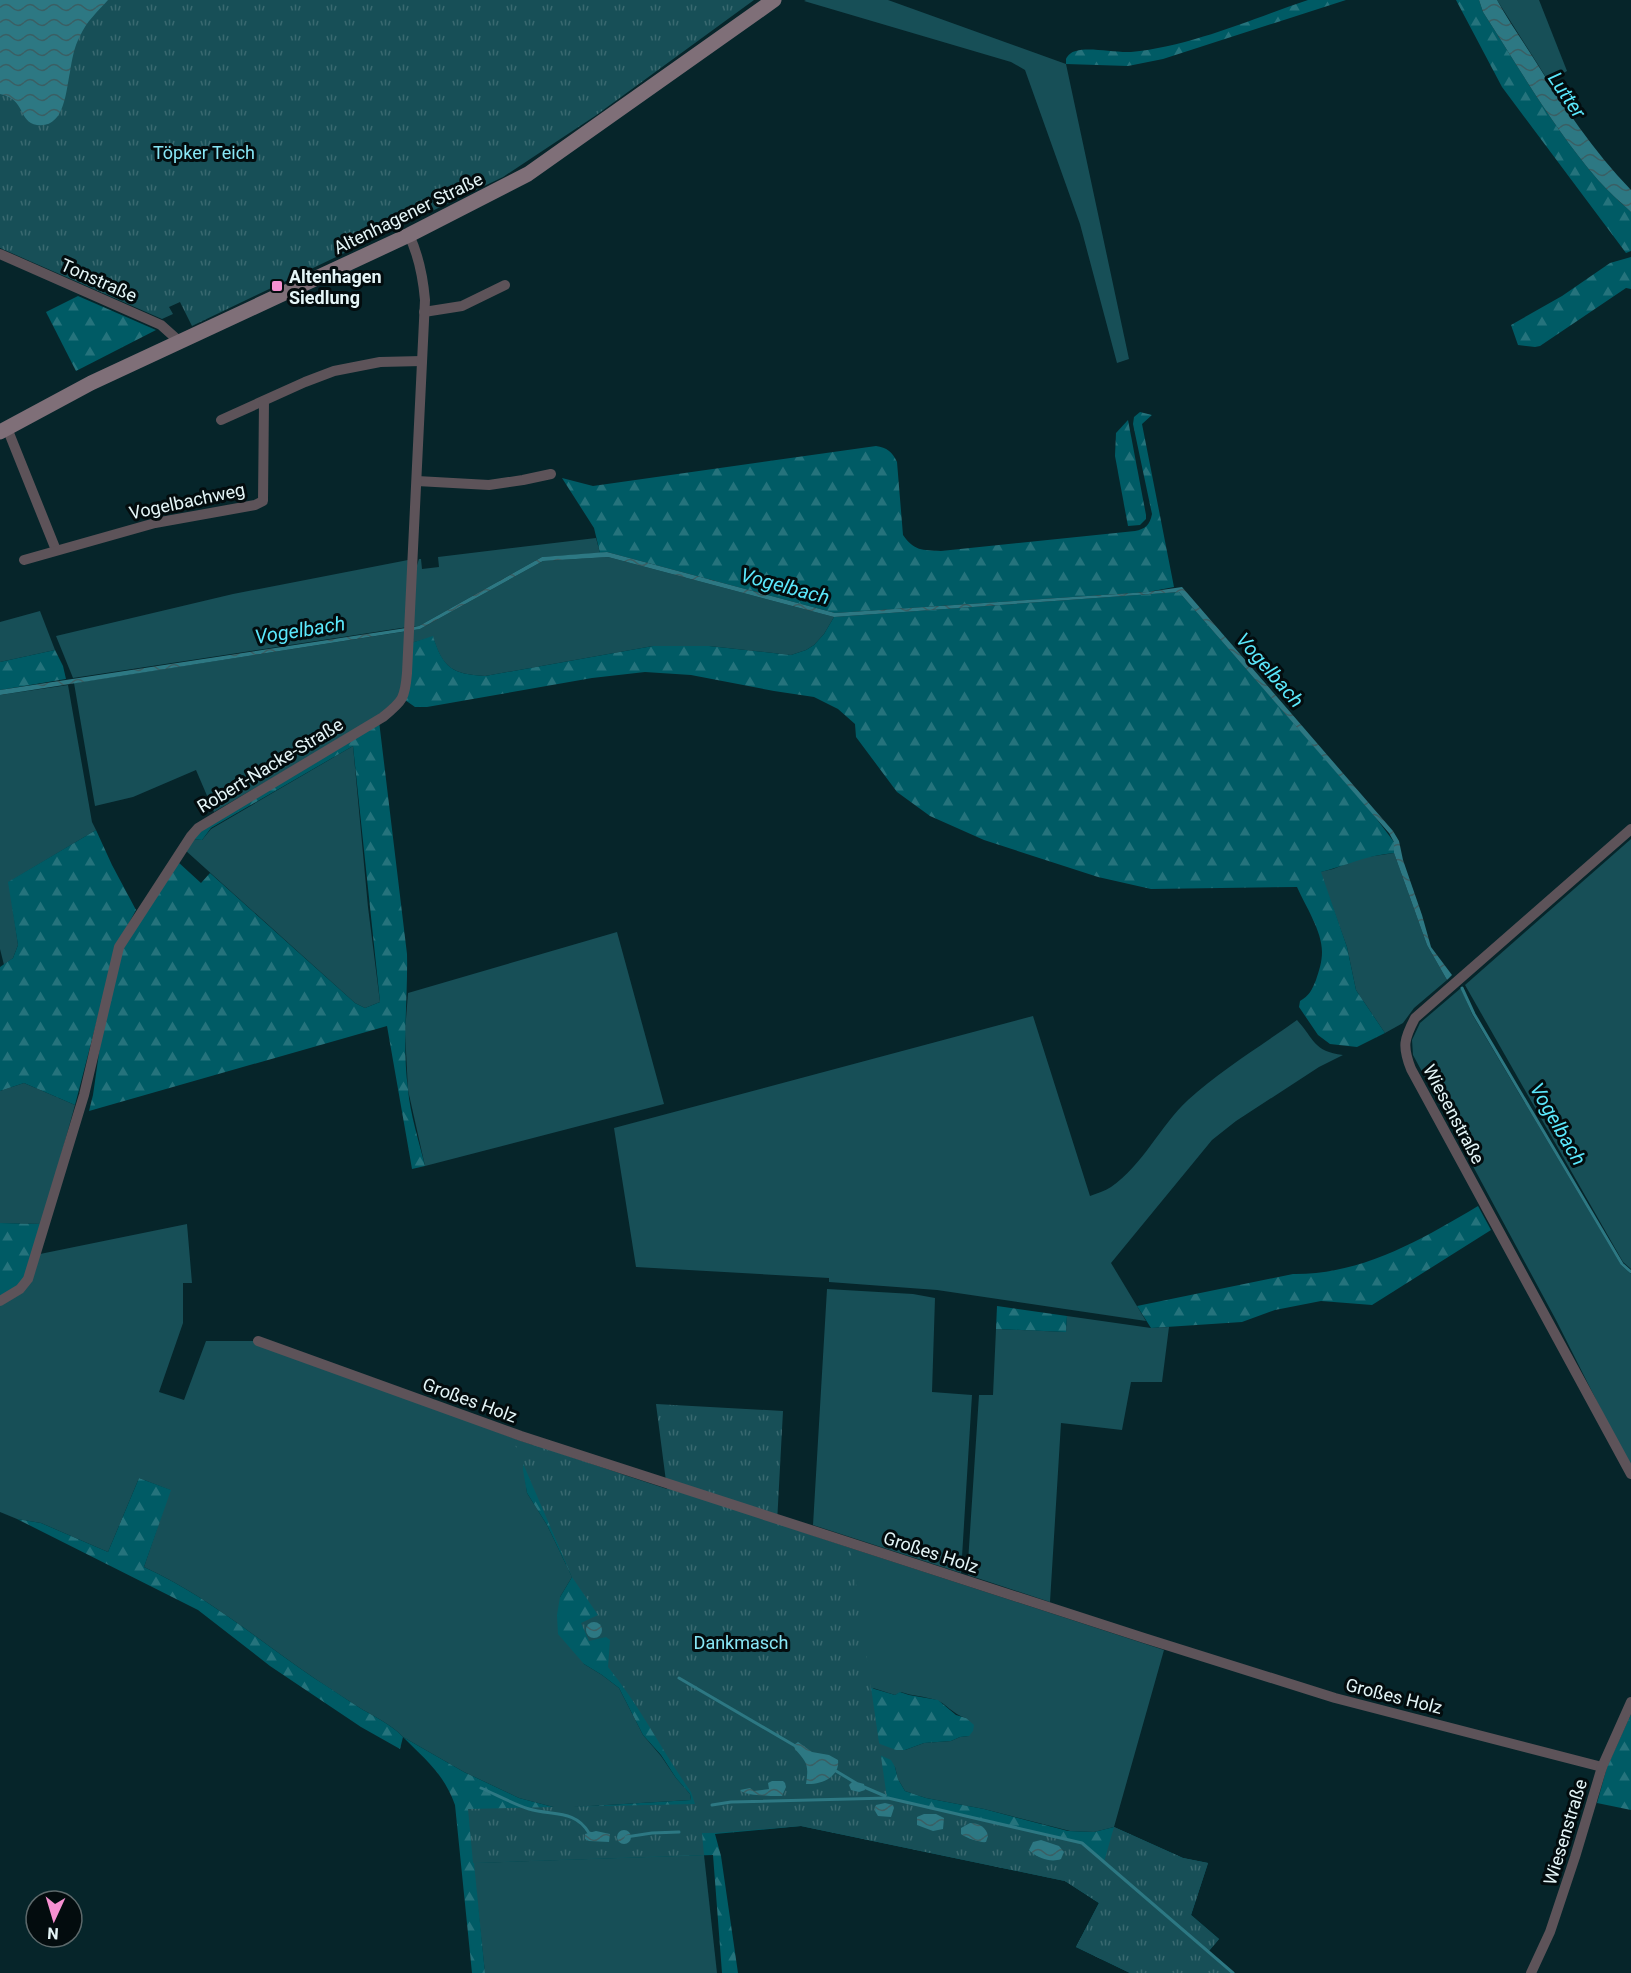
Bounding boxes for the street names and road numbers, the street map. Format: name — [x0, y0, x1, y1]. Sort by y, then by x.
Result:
street label: Altenhagener Straße — [330, 168, 486, 258]
street label: Tonstraße — [58, 254, 140, 306]
street label: Vogelbachweg — [127, 478, 247, 524]
street label: Robert-Nacke-Straße — [193, 713, 347, 817]
street label: Wiesenstraße — [1419, 1061, 1489, 1167]
street label: Großes Holz — [420, 1373, 520, 1427]
street label: Großes Holz — [881, 1527, 981, 1577]
street label: Großes Holz — [1343, 1674, 1445, 1718]
street label: Wiesenstraße — [1539, 1777, 1591, 1887]

